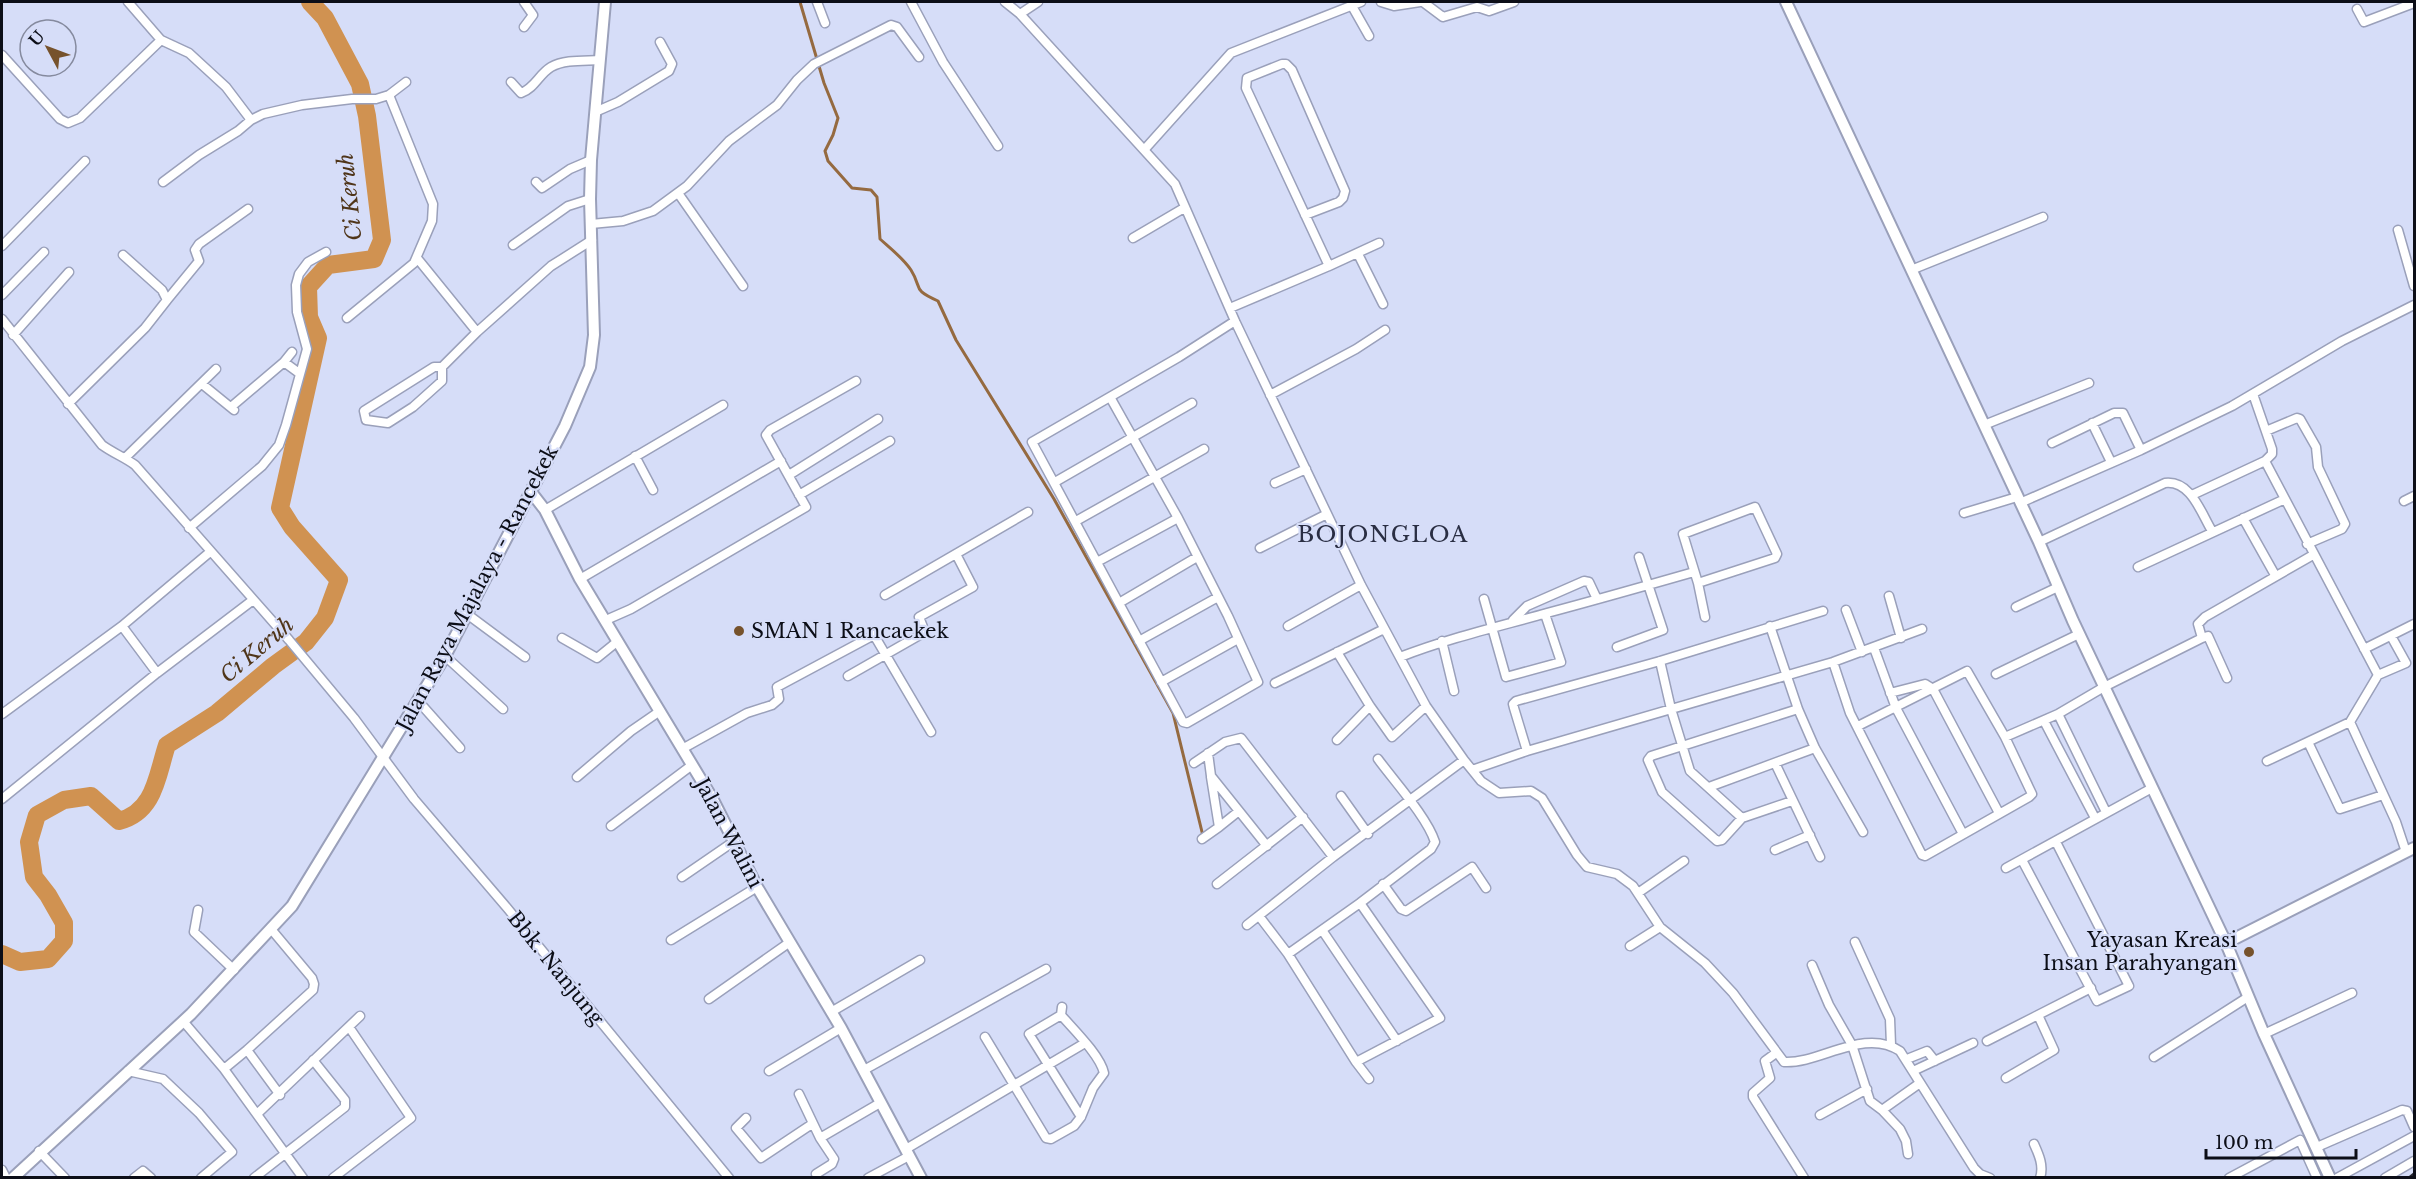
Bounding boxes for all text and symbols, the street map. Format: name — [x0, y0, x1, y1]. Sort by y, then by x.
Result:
north arrow — [18, 18, 78, 78]
text: U — [25, 26, 49, 50]
water label: Ci Keruh — [332, 152, 368, 242]
street label: Jalan Raya Majalaya - Rancekek — [390, 440, 563, 738]
district label: BOJONGLOA — [1297, 521, 1469, 548]
water label: Ci Keruh — [215, 612, 299, 688]
place label: SMAN 1 Rancaekek — [751, 619, 949, 643]
marker: SMAN 1 Rancaekek — [732, 624, 746, 638]
street label: Jalan Walini — [689, 771, 768, 892]
street label: Bbk. Nanjung — [503, 906, 610, 1030]
place label: Yayasan Kreasi Insan Parahyangan — [2042, 928, 2237, 975]
marker: Yayasan Kreasi Insan Parahyangan — [2242, 945, 2256, 959]
scale bar — [2206, 1122, 2356, 1160]
text: 100 m — [2215, 1132, 2273, 1154]

